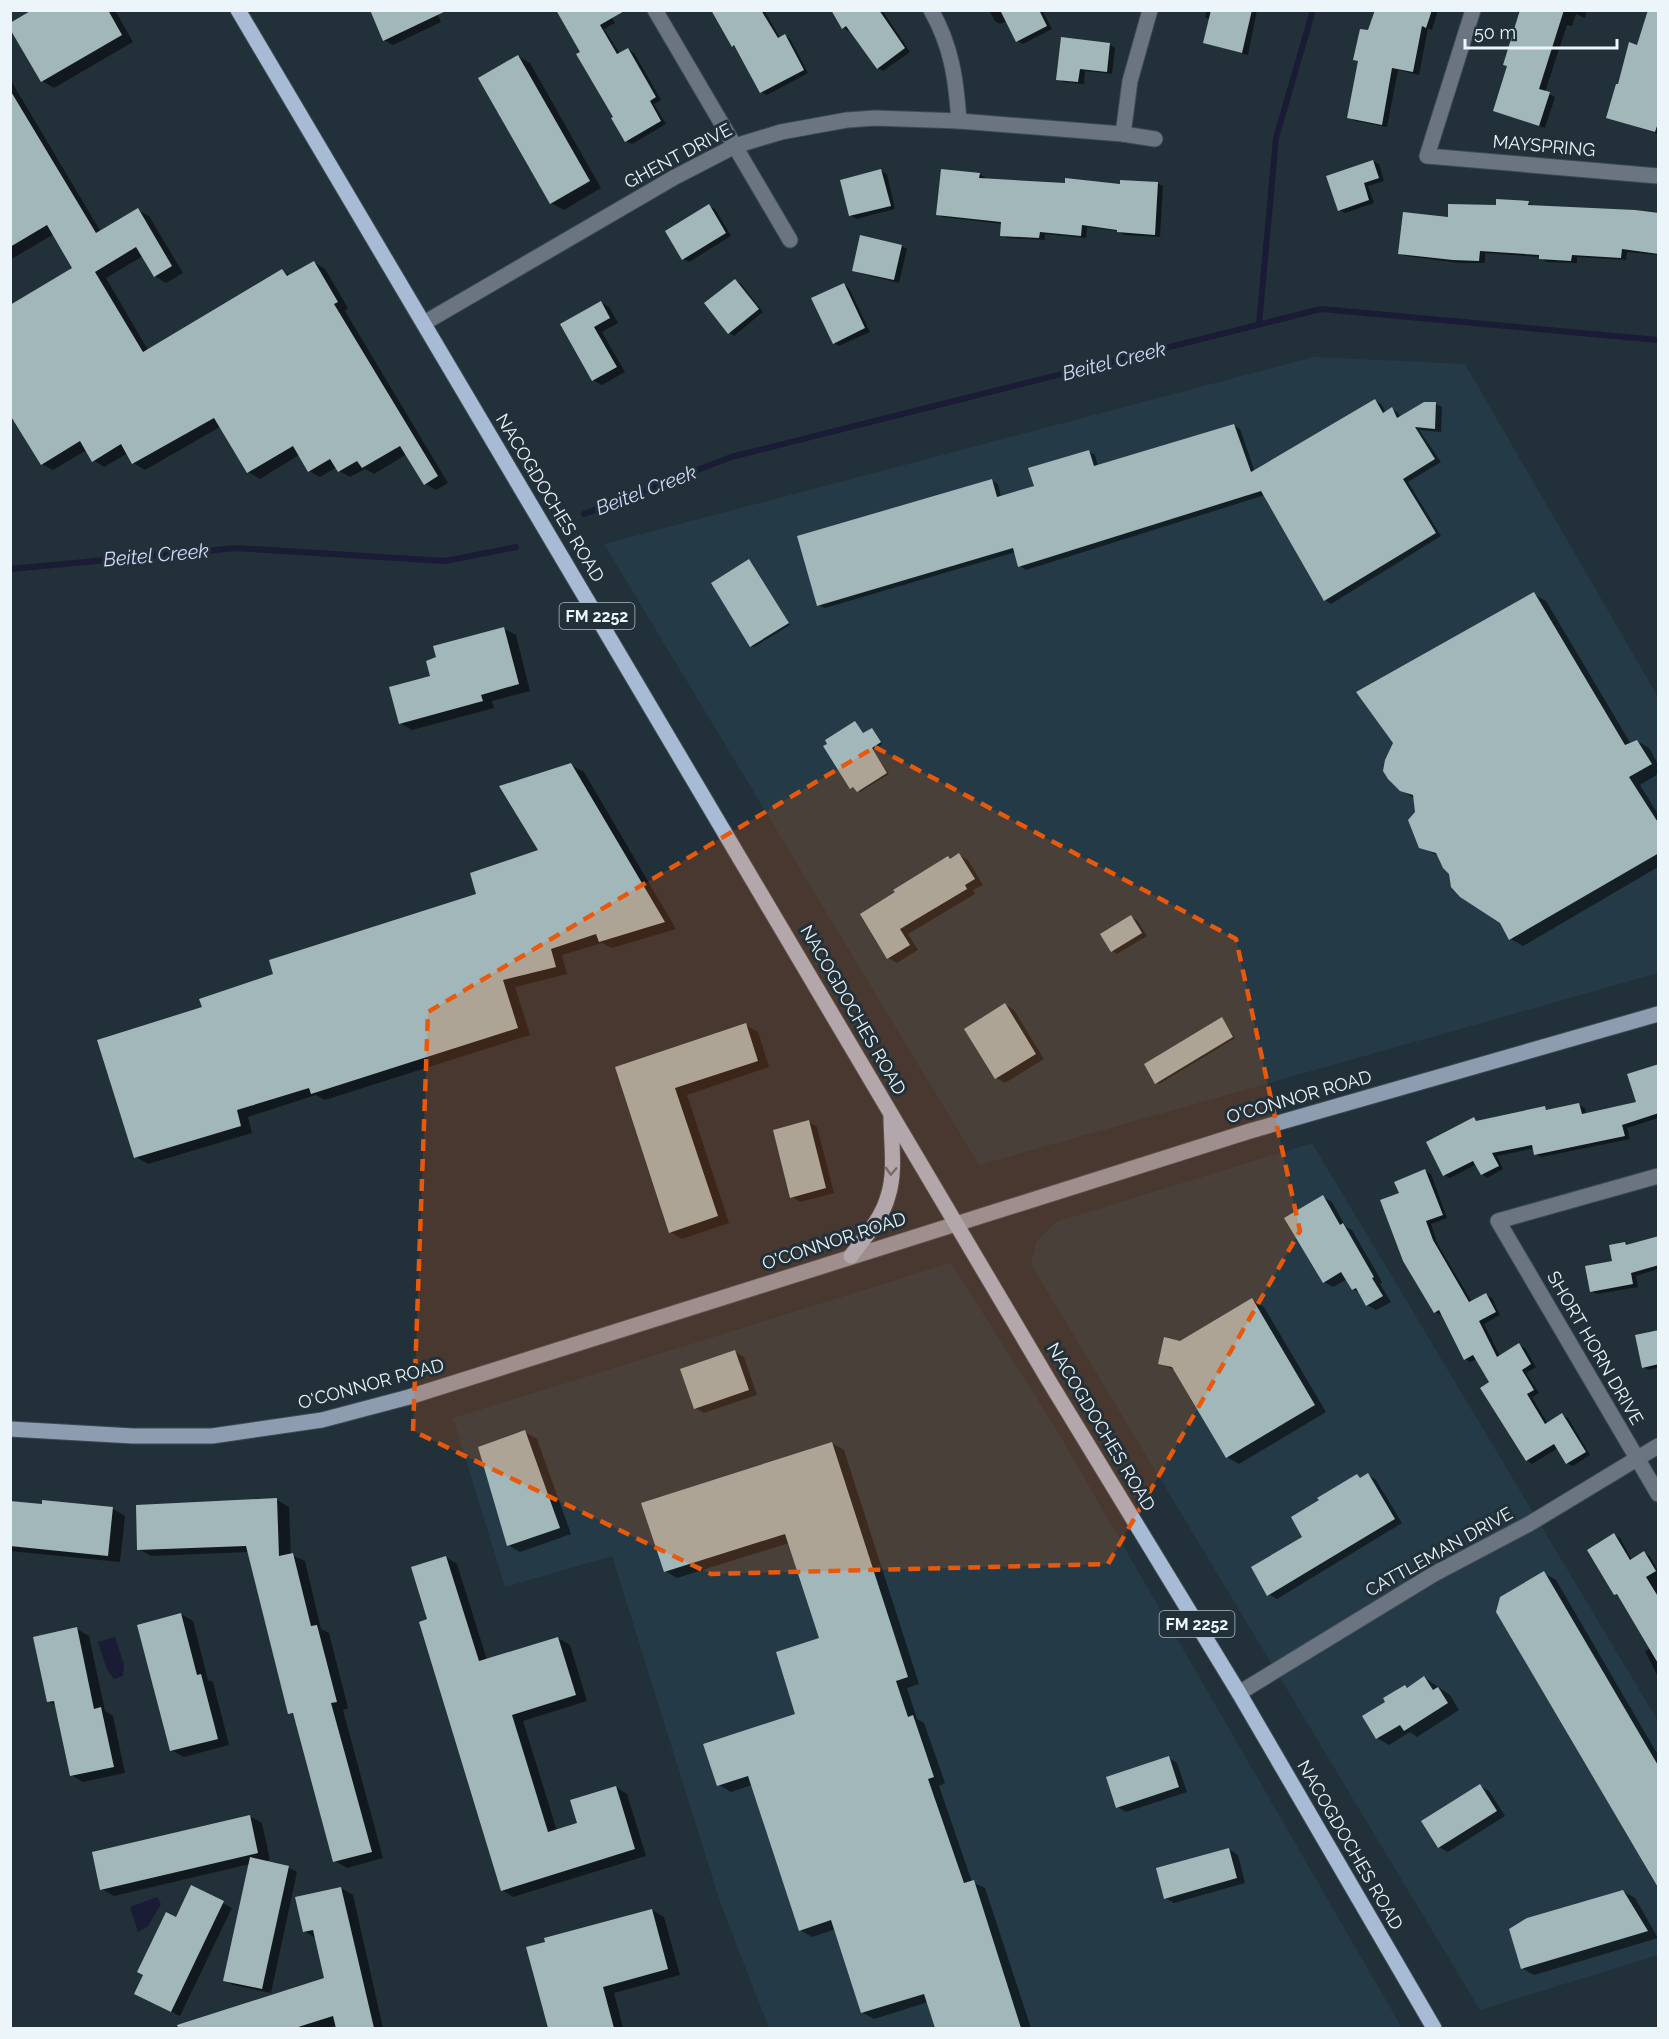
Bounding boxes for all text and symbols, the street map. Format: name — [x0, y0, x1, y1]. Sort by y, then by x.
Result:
scale bar — [1465, 12, 1616, 50]
text: 50 m — [1474, 22, 1516, 43]
street label: GHENT DRIVE — [621, 118, 735, 193]
street label: MAYSPRING — [1492, 131, 1596, 160]
water label: Beitel Creek — [1060, 336, 1169, 385]
street label: NACOGDOCHES ROAD — [492, 410, 609, 586]
water label: Beitel Creek — [592, 460, 700, 520]
water label: Beitel Creek — [102, 538, 210, 572]
road number: FM 2252 — [560, 603, 634, 629]
street label: NACOGDOCHES ROAD — [796, 921, 911, 1098]
street label: O'CONNOR ROAD — [1224, 1066, 1374, 1127]
one-way arrow — [885, 1167, 898, 1176]
street label: O'CONNOR ROAD — [759, 1207, 909, 1274]
street label: SHORT HORN DRIVE — [1543, 1267, 1648, 1428]
street label: NACOGDOCHES ROAD — [1043, 1339, 1160, 1515]
street label: O'CONNOR ROAD — [296, 1354, 446, 1413]
street label: CATTLEMAN DRIVE — [1361, 1502, 1516, 1601]
road number: FM 2252 — [1160, 1611, 1234, 1637]
street label: NACOGDOCHES ROAD — [1293, 1756, 1408, 1933]

